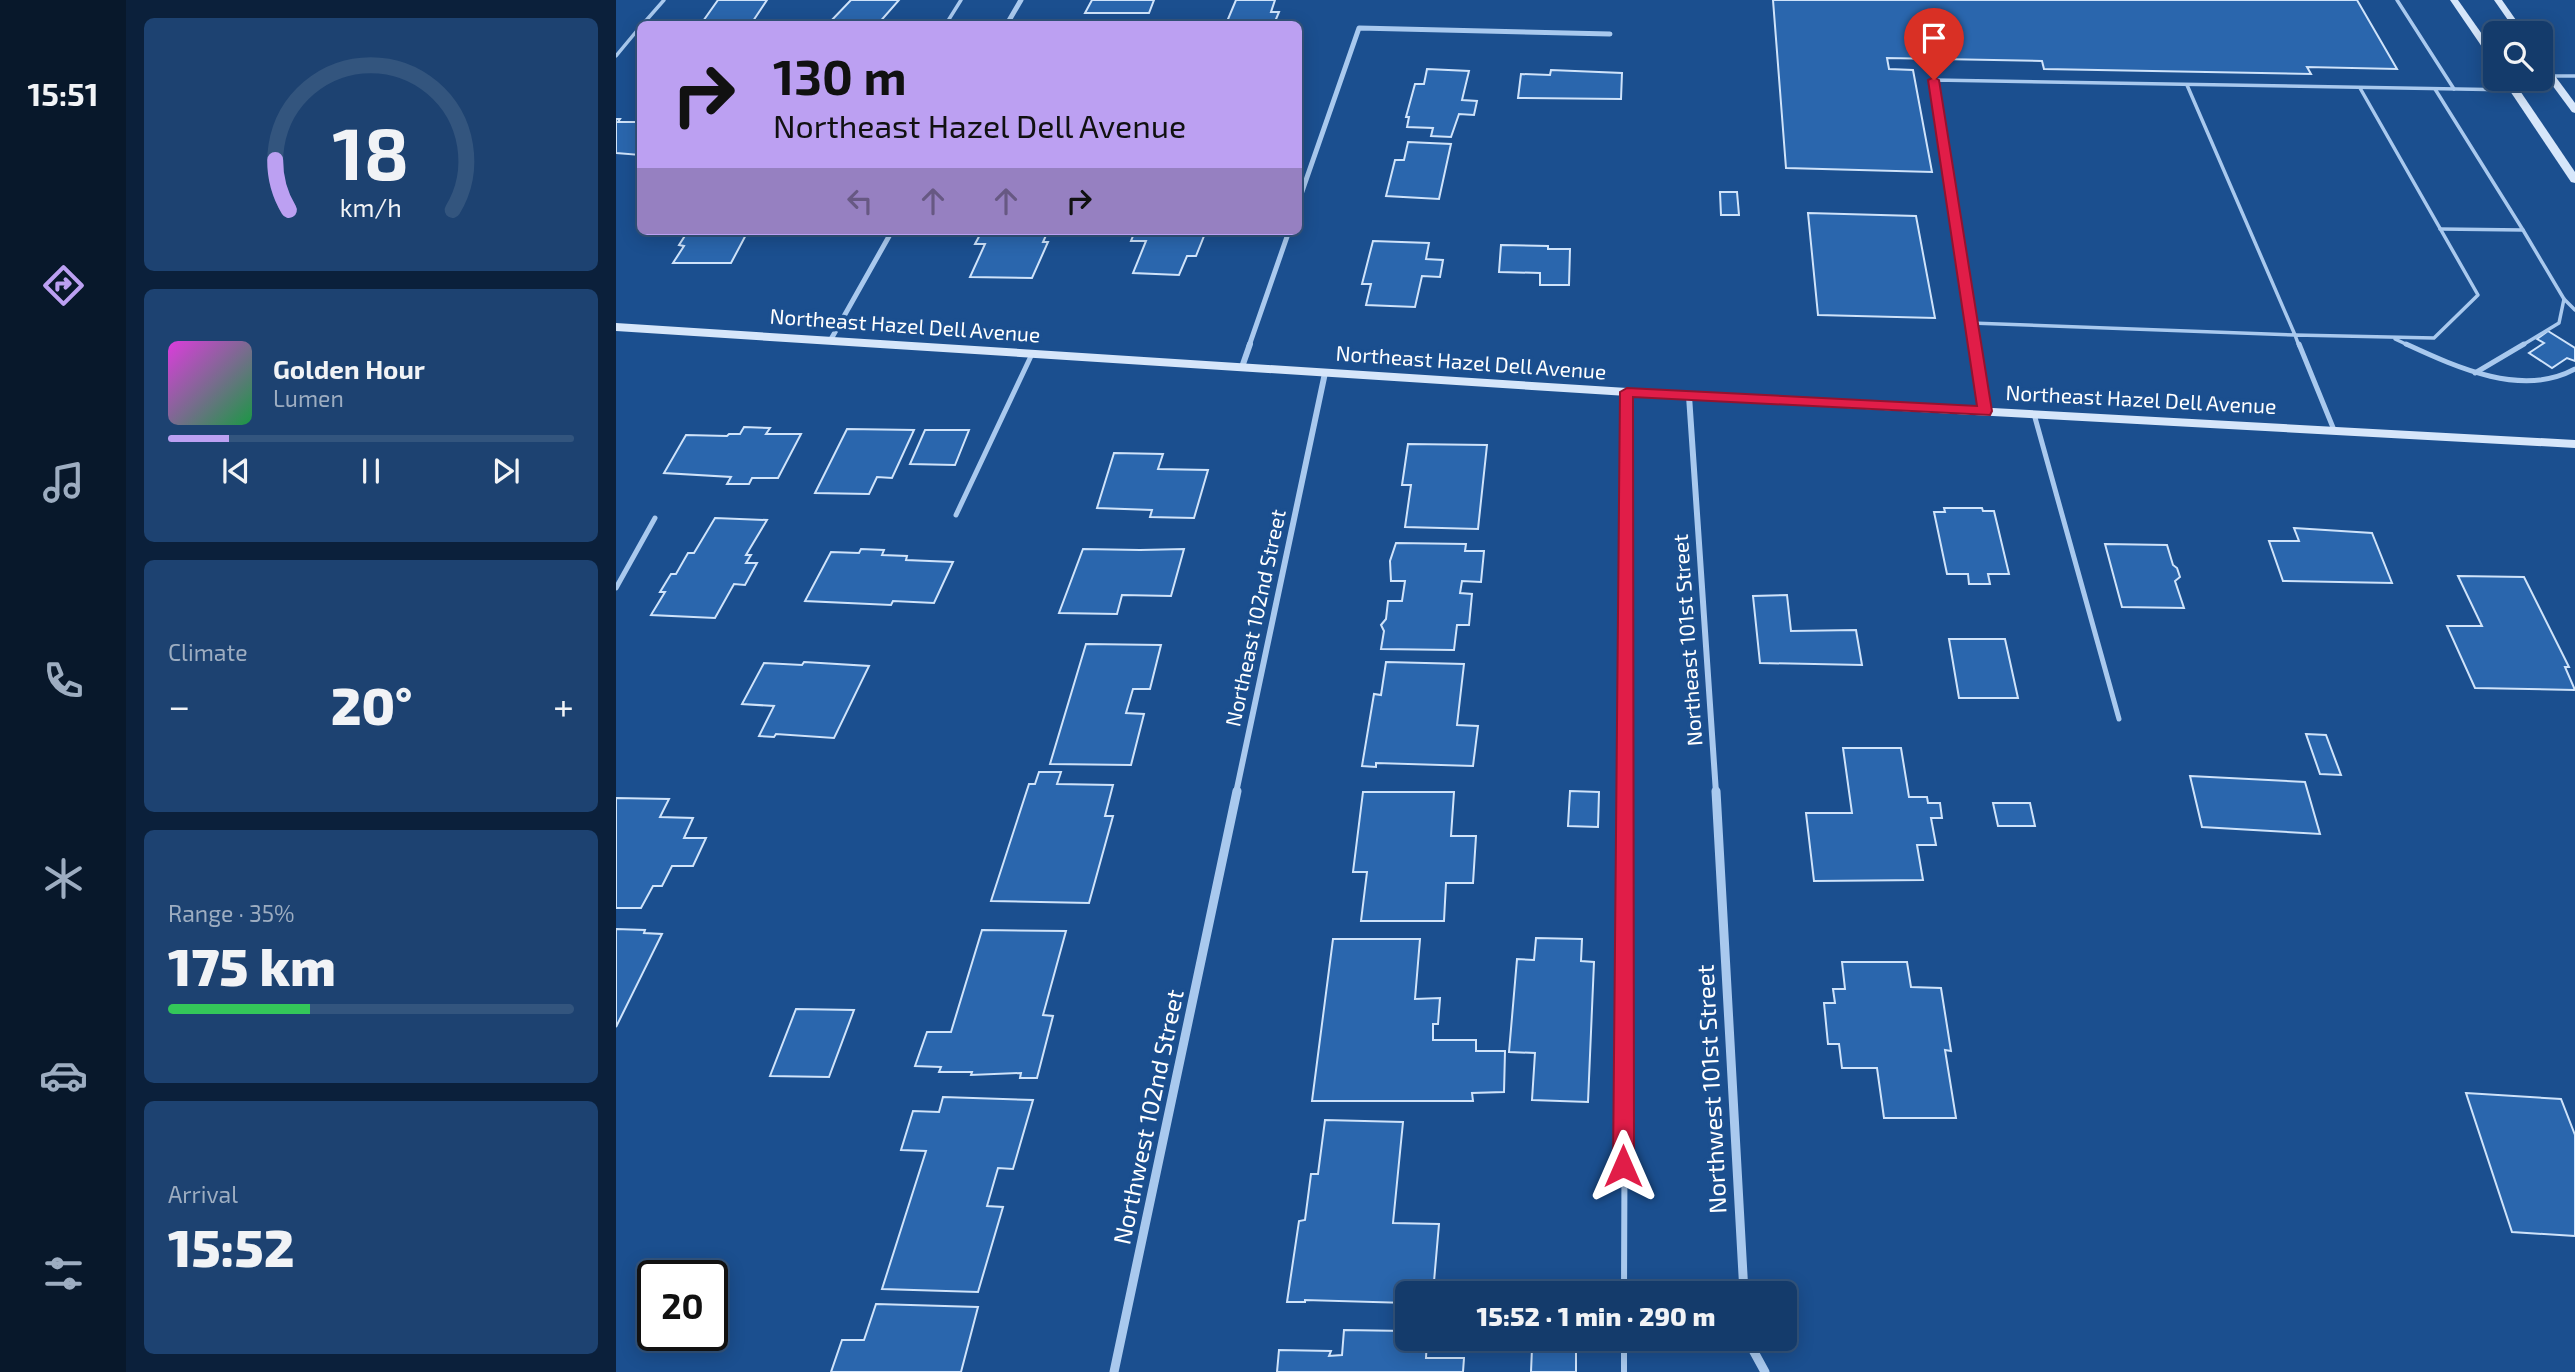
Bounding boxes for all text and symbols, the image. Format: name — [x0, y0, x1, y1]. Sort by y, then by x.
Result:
pin — [1904, 8, 1964, 80]
icon: arrive — [1915, 19, 1953, 57]
map controls — [2483, 21, 2553, 91]
button: search — [2483, 21, 2553, 91]
text: 130 m — [773, 46, 907, 105]
icon: right — [658, 49, 749, 140]
text: 15:51 — [27, 74, 99, 112]
text: Northeast Hazel Dell Avenue — [773, 106, 1186, 144]
text: 18 — [333, 108, 409, 196]
icon: left — [841, 182, 879, 220]
icon: ahead — [914, 182, 952, 220]
icon: ahead — [987, 182, 1025, 220]
icon: right — [1060, 182, 1098, 220]
text: km/h — [340, 192, 402, 222]
icon: directions — [39, 261, 88, 310]
street label: Northeast Hazel Dell Avenue — [769, 303, 1041, 346]
street label: Northeast Hazel Dell Avenue — [1335, 340, 1607, 383]
text: Golden Hour — [273, 353, 425, 384]
street label: Northeast Hazel Dell Avenue — [2005, 379, 2277, 418]
text: Lumen — [273, 384, 344, 412]
icon: previous — [217, 452, 255, 490]
icon: pause — [352, 452, 390, 490]
icon: next — [487, 452, 525, 490]
icon: music — [39, 458, 88, 507]
street label: Northeast 102nd Street — [1219, 507, 1290, 729]
street label: Northeast 101st Street — [1667, 533, 1706, 747]
text: Climate — [168, 638, 248, 666]
icon: phone — [39, 656, 88, 705]
text: 20° — [331, 673, 412, 735]
text: − — [168, 682, 190, 728]
text: + — [553, 682, 574, 728]
icon: climate — [39, 854, 88, 903]
text: Range · 35% — [168, 899, 295, 927]
text: 175 km — [168, 934, 336, 996]
street label: Northwest 101st Street — [1689, 964, 1732, 1214]
street label: Northwest 102nd Street — [1106, 987, 1189, 1247]
icon: car — [39, 1051, 88, 1100]
position arrow — [1586, 1129, 1660, 1203]
text: Arrival — [168, 1180, 238, 1208]
text: 15:52 — [168, 1215, 294, 1277]
icon: filters — [39, 1249, 88, 1298]
speed limit sign: 20 — [637, 1260, 728, 1351]
text: 15:52 · 1 min · 290 m — [1477, 1300, 1715, 1331]

